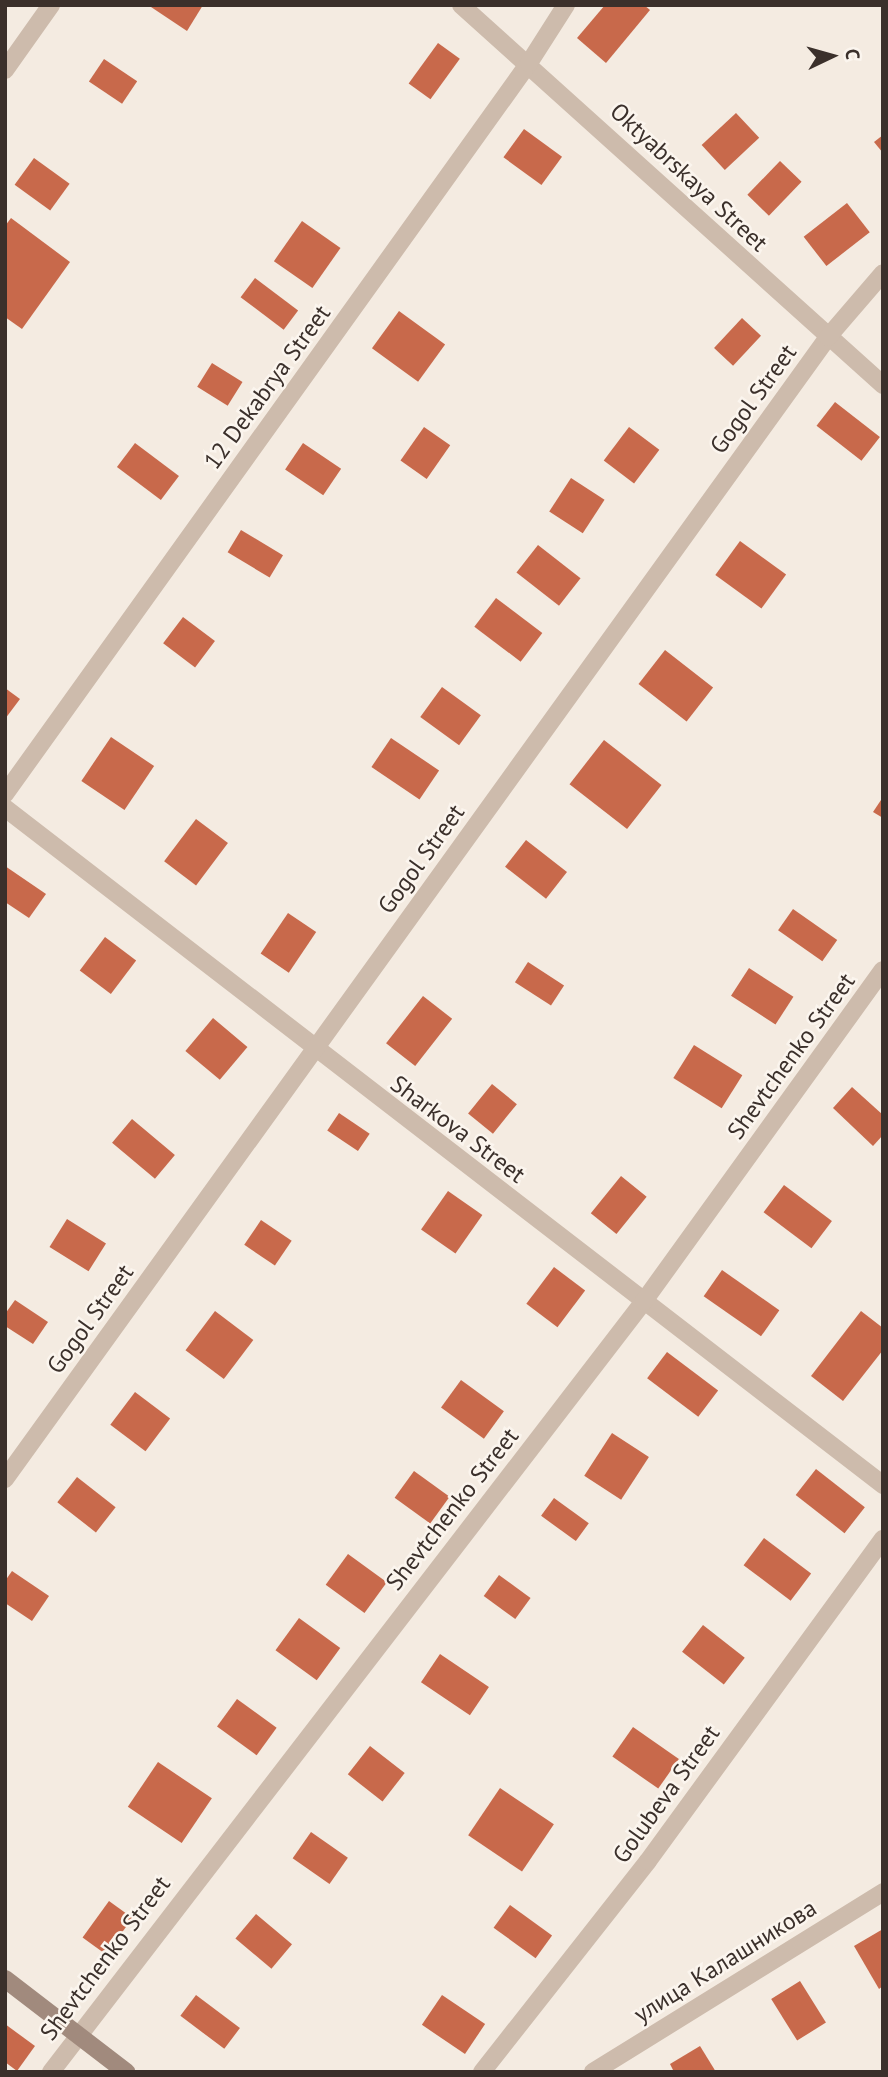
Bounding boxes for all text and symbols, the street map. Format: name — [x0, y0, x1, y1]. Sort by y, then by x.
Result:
north arrow — [797, 21, 867, 91]
text: С — [841, 48, 865, 61]
street label: Oktyabrskaya Street — [604, 97, 774, 257]
street label: 12 Dekabrya Street — [198, 299, 336, 475]
street label: Gogol Street — [704, 339, 802, 459]
street label: Gogol Street — [372, 799, 470, 919]
street label: Shevtchenko Street — [721, 967, 861, 1145]
street label: Sharkova Street — [385, 1069, 531, 1189]
street label: Gogol Street — [41, 1259, 139, 1379]
street label: Shevtchenko Street — [380, 1422, 524, 1596]
street label: Golubeva Street — [606, 1719, 726, 1869]
street label: Shevtchenko Street — [34, 1870, 176, 2046]
street label: улица Калашникова — [628, 1893, 822, 2029]

